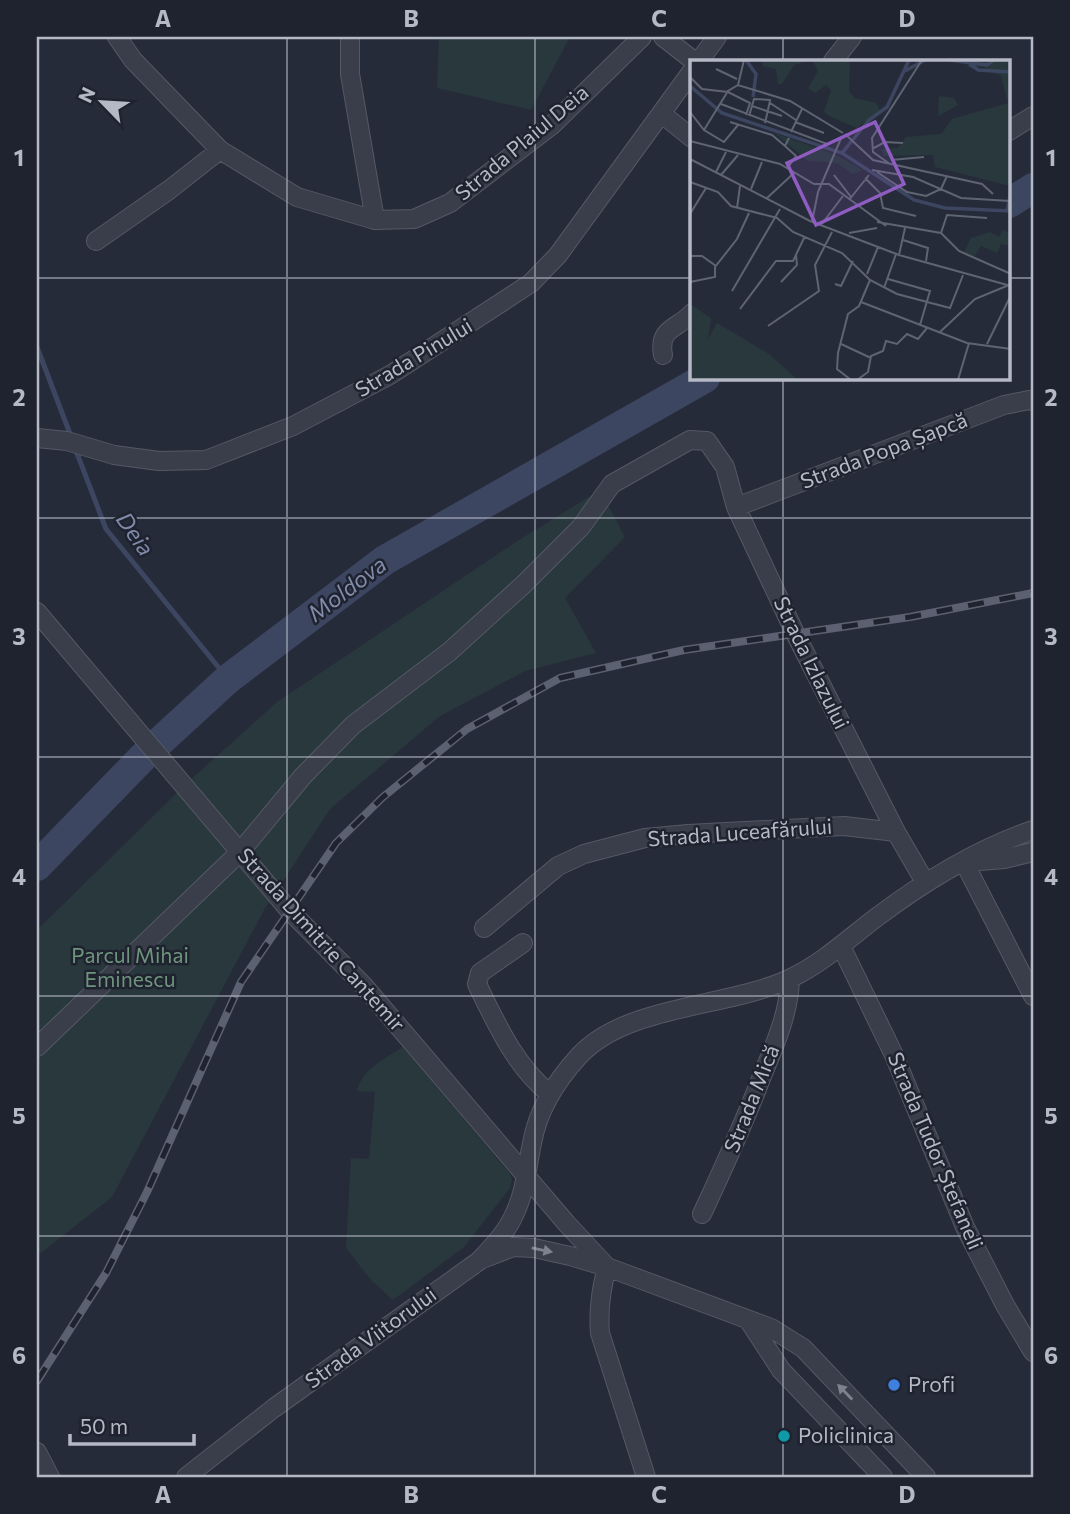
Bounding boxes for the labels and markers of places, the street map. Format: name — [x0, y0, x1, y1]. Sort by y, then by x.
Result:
place label: Profi — [908, 1371, 955, 1396]
marker: Profi — [886, 1377, 902, 1393]
place label: Policlinica — [798, 1422, 894, 1447]
marker: Policlinica — [776, 1428, 792, 1444]

